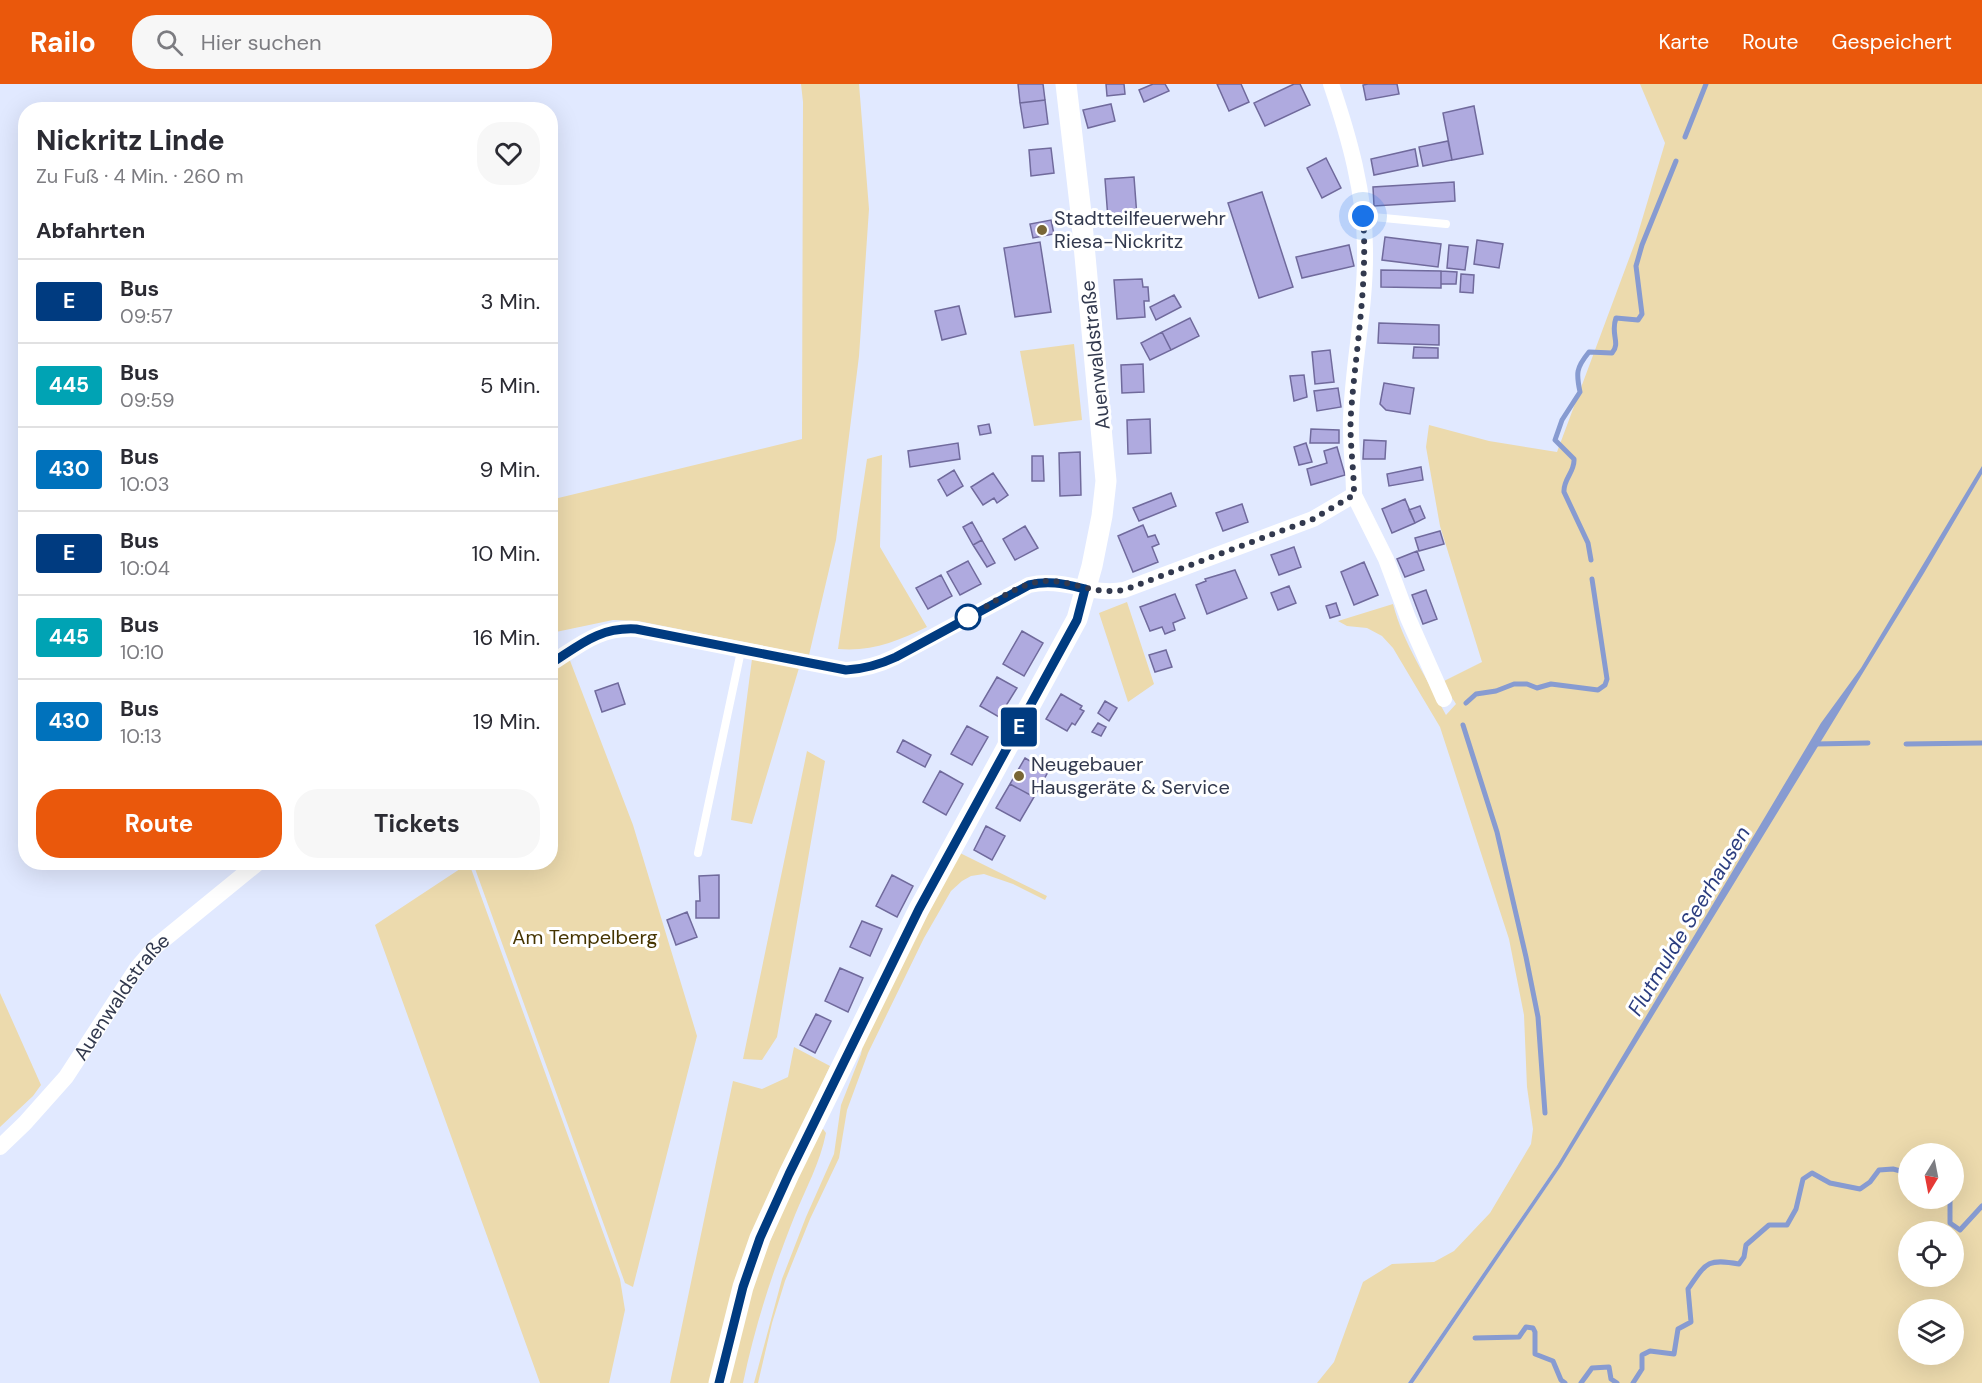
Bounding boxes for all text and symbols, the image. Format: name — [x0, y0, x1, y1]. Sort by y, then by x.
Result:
search box — [132, 15, 552, 69]
text: Railo — [30, 24, 96, 61]
icon: search — [153, 26, 186, 59]
text: Hier suchen — [201, 28, 322, 57]
text: Karte — [1658, 28, 1709, 56]
text: Route — [1742, 28, 1798, 56]
text: Gespeichert — [1831, 28, 1952, 56]
text: Nickritz Linde — [36, 122, 225, 159]
button: heart — [477, 122, 540, 185]
text: Zu Fuß · 4 Min. · 260 m — [36, 163, 244, 189]
your location — [1348, 201, 1378, 231]
place label: Stadtteilfeuerwehr Riesa-Nickritz — [1054, 205, 1226, 254]
text: Abfahrten — [36, 216, 145, 245]
marker: Stadtteilfeuerwehr Riesa-Nickritz — [1035, 223, 1049, 237]
text: Bus — [120, 274, 159, 303]
street label: Auenwaldstraße — [1074, 279, 1116, 431]
text: E — [63, 287, 75, 315]
text: 3 Min. — [480, 287, 540, 316]
text: 09:57 — [120, 303, 173, 329]
text: Bus — [120, 358, 159, 387]
text: 445 — [49, 371, 89, 399]
text: 5 Min. — [480, 371, 540, 400]
text: 09:59 — [120, 387, 174, 413]
text: Bus — [120, 442, 159, 471]
text: 430 — [48, 455, 90, 483]
text: 9 Min. — [480, 455, 540, 484]
text: 10:03 — [120, 471, 169, 497]
text: Bus — [120, 526, 159, 555]
text: E — [63, 539, 75, 567]
text: 10 Min. — [471, 539, 540, 568]
text: 10:04 — [120, 555, 170, 581]
unlabelled marker — [955, 604, 981, 630]
text: Bus — [120, 610, 159, 639]
text: 445 — [49, 623, 89, 651]
text: 16 Min. — [473, 623, 540, 652]
text: 10:10 — [120, 639, 164, 665]
text: Bus — [120, 694, 159, 723]
text: 430 — [48, 707, 90, 735]
text: 19 Min. — [473, 707, 540, 736]
line badge: E — [1000, 708, 1038, 746]
text: E — [1013, 713, 1025, 741]
text: 10:13 — [120, 723, 162, 749]
place label: Neugebauer Hausgeräte & Service — [1031, 751, 1230, 800]
marker: Neugebauer Hausgeräte & Service — [1012, 769, 1026, 783]
button: Route — [36, 789, 282, 858]
button: Tickets — [294, 789, 540, 858]
water label: Flutmulde Seerhausen — [1621, 821, 1757, 1021]
park label: Am Tempelberg — [512, 924, 658, 950]
street label: Auenwaldstraße — [67, 927, 175, 1065]
north arrow — [1898, 1143, 1964, 1209]
map controls — [1898, 1143, 1964, 1365]
button: locate — [1898, 1221, 1964, 1287]
button: layers — [1898, 1299, 1964, 1365]

